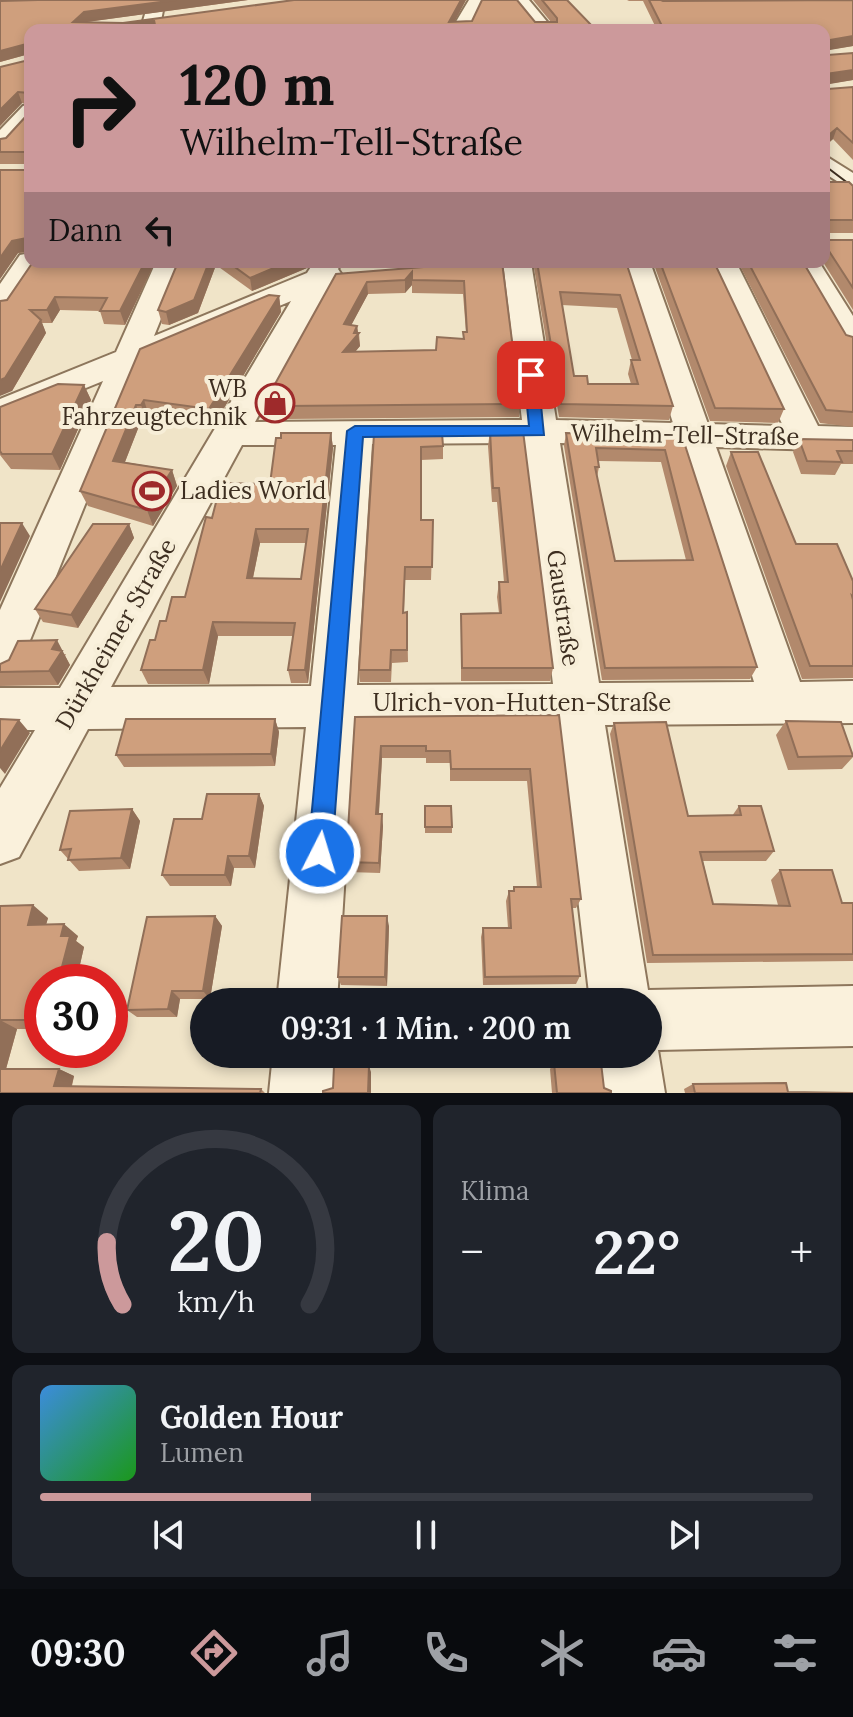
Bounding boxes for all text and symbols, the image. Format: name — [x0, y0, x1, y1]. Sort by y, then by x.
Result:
text: 120 m — [180, 49, 334, 120]
icon: right — [48, 56, 152, 160]
text: Wilhelm-Tell-Straße — [180, 119, 523, 165]
icon: left — [138, 208, 182, 252]
text: Dann — [48, 211, 122, 249]
pin — [497, 341, 565, 409]
icon: arrive — [509, 353, 553, 397]
place label: WB Fahrzeugtechnik — [61, 373, 247, 432]
shop icon: WB Fahrzeugtechnik — [254, 382, 296, 424]
street label: Wilhelm-Tell-Straße — [570, 417, 800, 452]
sports icon: Ladies World — [131, 470, 173, 512]
place label: Ladies World — [180, 475, 326, 506]
street label: Dürkheimer Straße — [48, 533, 183, 735]
street label: Gaustraße — [540, 548, 587, 668]
street label: Ulrich-von-Hutten-Straße — [373, 687, 671, 718]
position arrow — [278, 811, 362, 895]
speed limit sign: 30 — [24, 964, 128, 1068]
text: 09:31 · 1 Min. · 200 m — [281, 1009, 571, 1047]
text: Klima — [461, 1174, 529, 1207]
text: 20 — [168, 1187, 265, 1294]
text: 22° — [593, 1214, 680, 1290]
text: − — [461, 1224, 484, 1280]
text: + — [790, 1224, 813, 1280]
text: km/h — [178, 1283, 255, 1320]
text: Golden Hour — [160, 1398, 343, 1436]
text: Lumen — [160, 1436, 244, 1469]
icon: previous — [147, 1513, 191, 1557]
icon: pause — [404, 1513, 448, 1557]
icon: next — [662, 1513, 706, 1557]
icon: directions — [186, 1625, 242, 1681]
icon: music — [302, 1625, 358, 1681]
icon: phone — [418, 1625, 474, 1681]
icon: climate — [534, 1625, 590, 1681]
icon: car — [651, 1625, 707, 1681]
icon: filters — [767, 1625, 823, 1681]
text: 09:30 — [30, 1630, 126, 1676]

